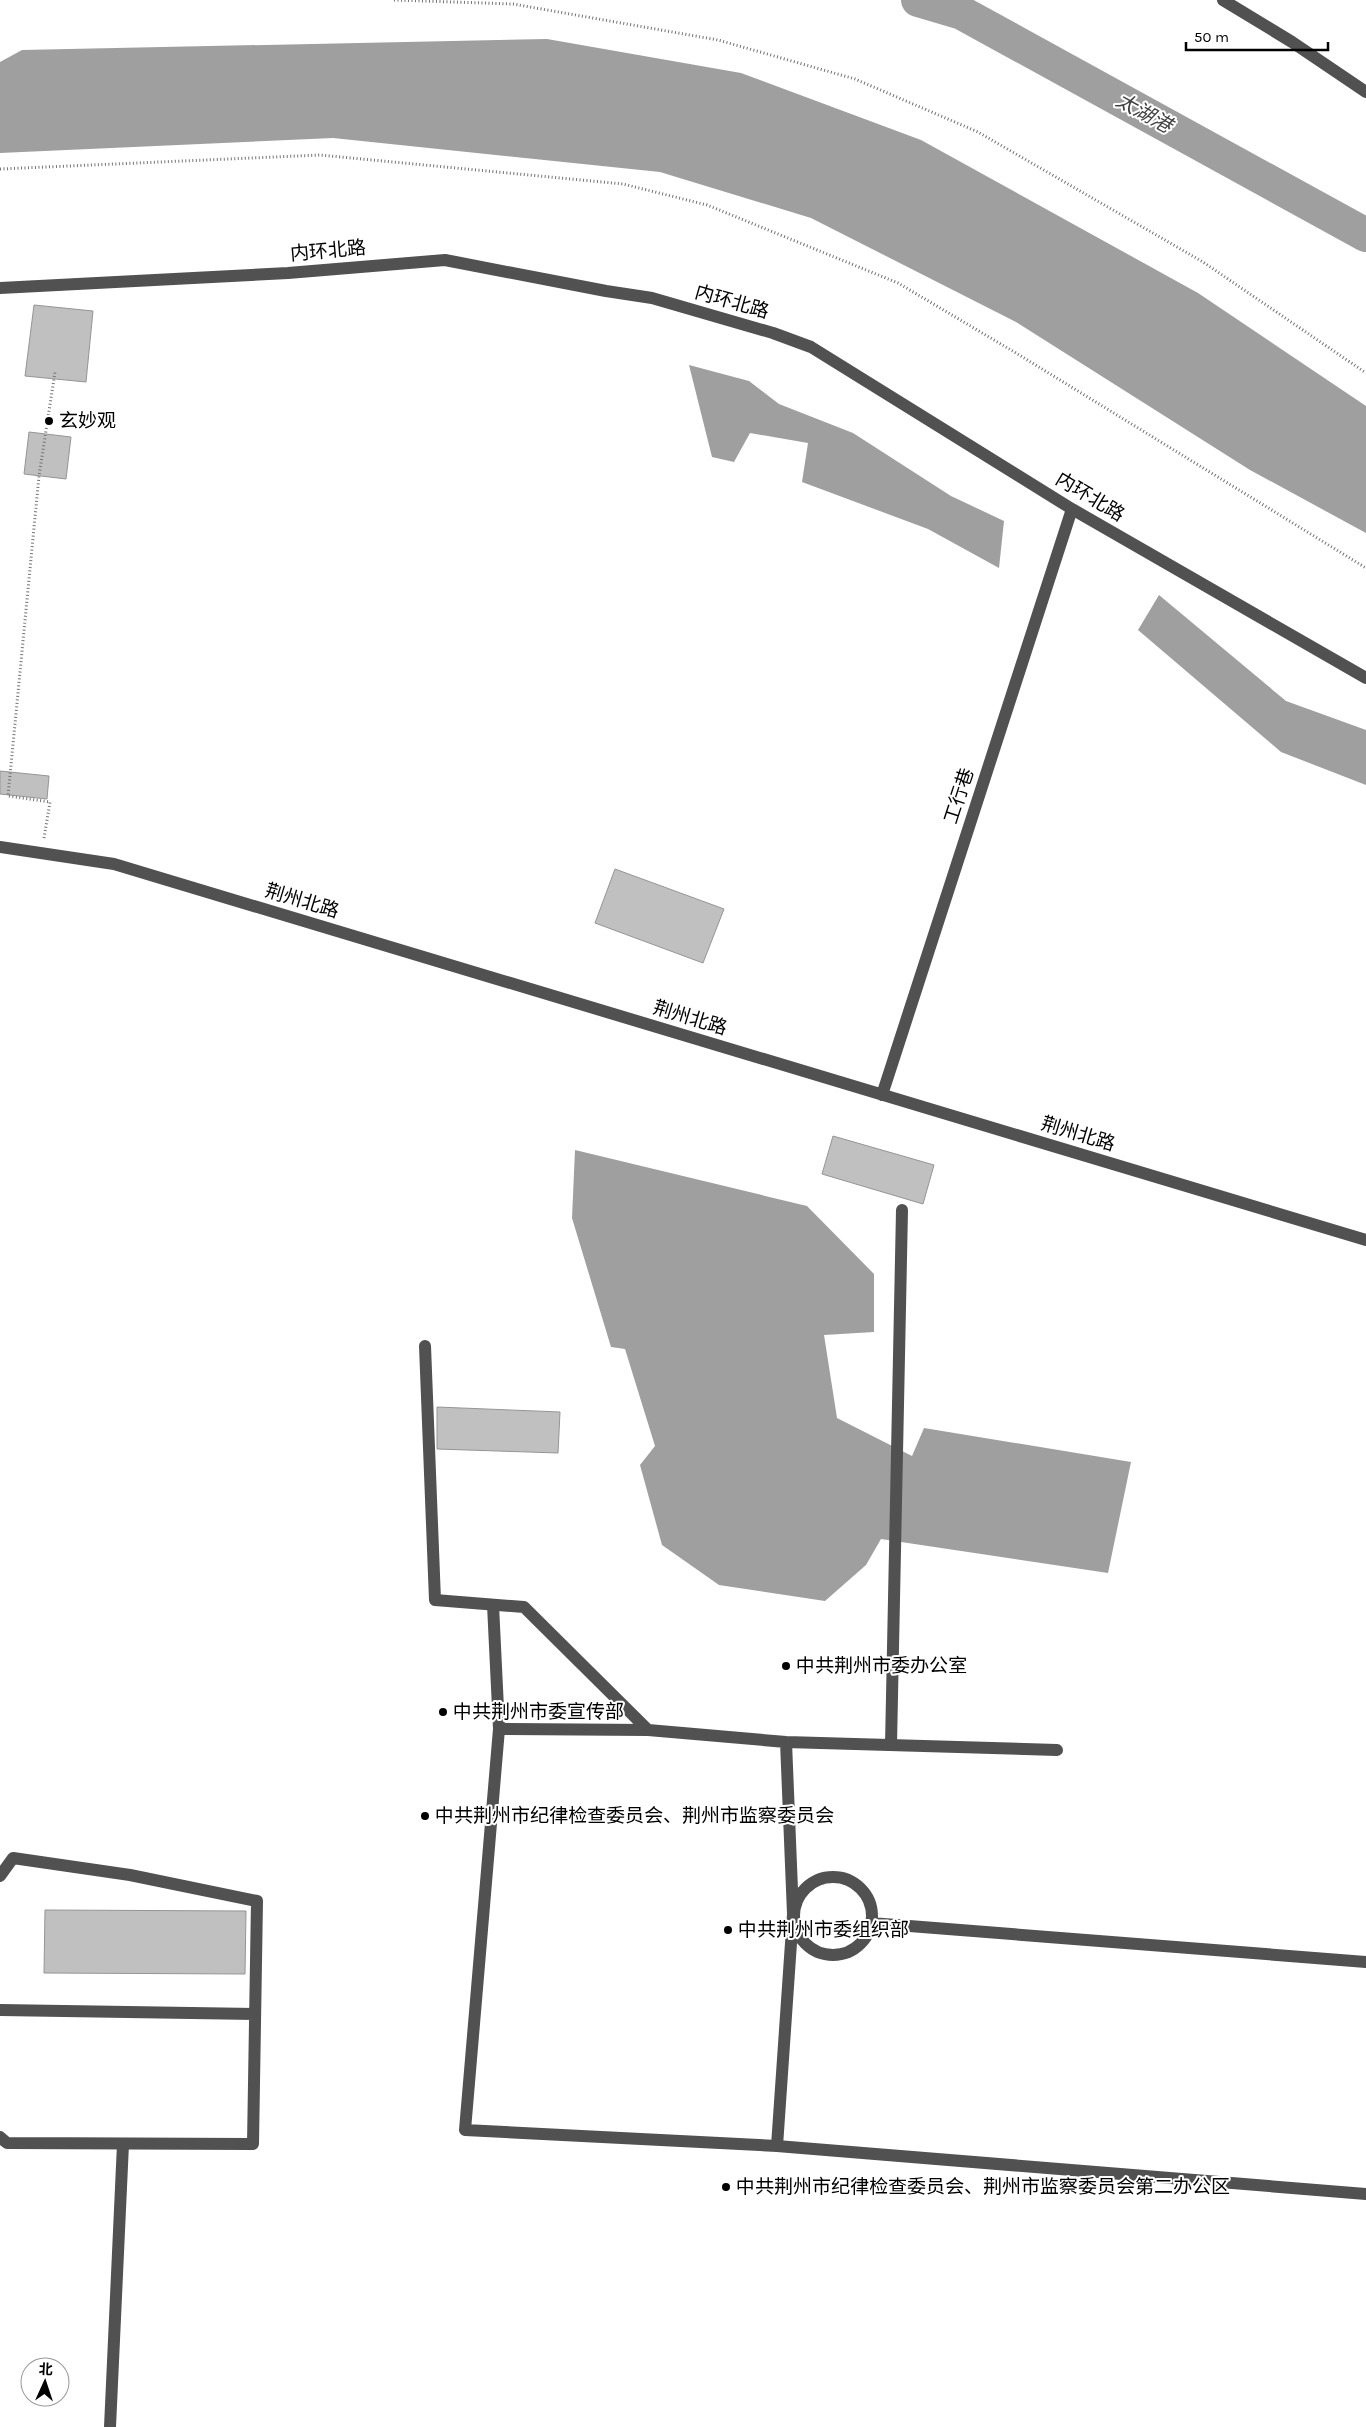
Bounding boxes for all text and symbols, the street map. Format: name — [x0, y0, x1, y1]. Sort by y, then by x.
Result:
scale bar — [1186, 20, 1328, 52]
text: 50 m — [1194, 28, 1229, 46]
water label: 太湖港 — [1112, 88, 1178, 139]
street label: 内环北路 — [289, 237, 367, 265]
street label: 内环北路 — [692, 281, 772, 323]
place label: 玄妙观 — [59, 410, 116, 432]
marker: 玄妙观 — [43, 415, 55, 427]
street label: 内环北路 — [1052, 468, 1128, 526]
street label: 工行巷 — [940, 765, 978, 827]
street label: 荆州北路 — [262, 879, 342, 923]
street label: 荆州北路 — [650, 996, 730, 1040]
street label: 荆州北路 — [1038, 1112, 1118, 1156]
place label: 中共荆州市委办公室 — [796, 1655, 967, 1677]
marker: 中共荆州市委办公室 — [780, 1660, 792, 1672]
place label: 中共荆州市委宣传部 — [453, 1701, 624, 1723]
marker: 中共荆州市委宣传部 — [437, 1706, 449, 1718]
place label: 中共荆州市纪律检查委员会、荆州市监察委员会 — [435, 1805, 834, 1827]
marker: 中共荆州市纪律检查委员会、荆州市监察委员会 — [419, 1810, 431, 1822]
place label: 中共荆州市委组织部 — [738, 1919, 909, 1941]
marker: 中共荆州市委组织部 — [722, 1924, 734, 1936]
place label: 中共荆州市纪律检查委员会、荆州市监察委员会第二办公区 — [736, 2176, 1230, 2198]
marker: 中共荆州市纪律检查委员会、荆州市监察委员会第二办公区 — [720, 2181, 732, 2193]
north arrow — [20, 2357, 70, 2407]
text: 北 — [38, 2361, 53, 2378]

